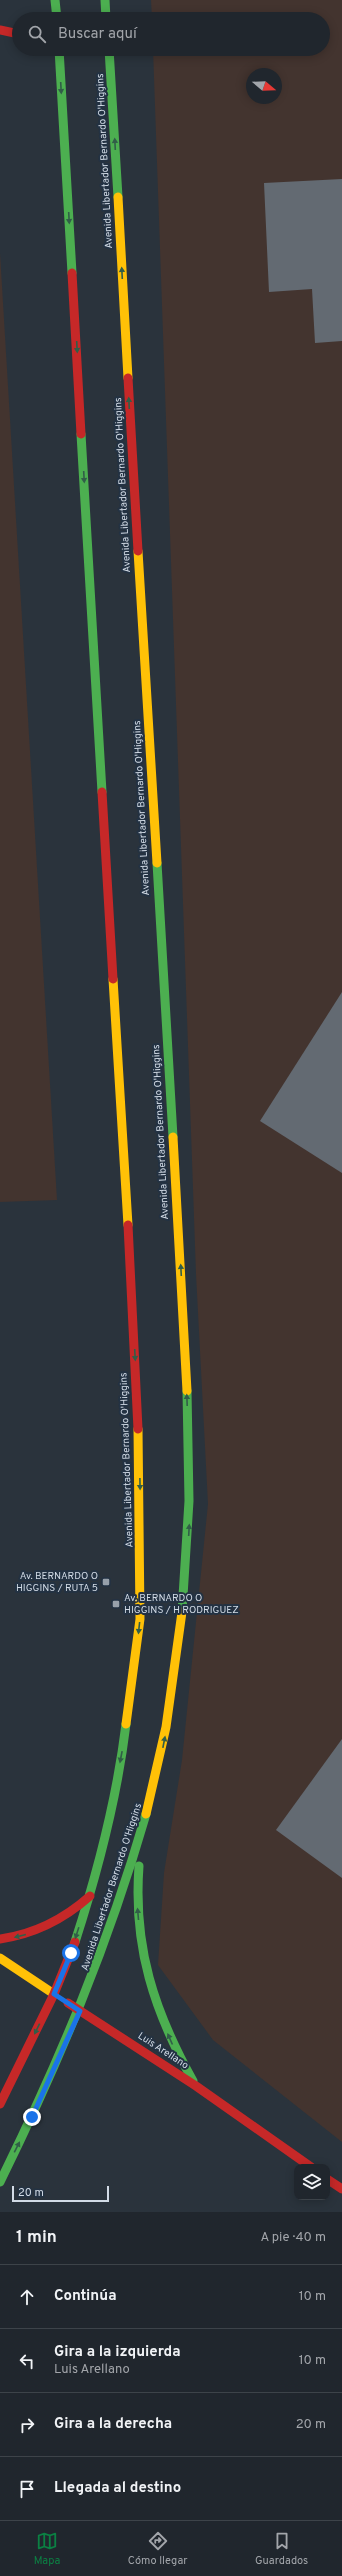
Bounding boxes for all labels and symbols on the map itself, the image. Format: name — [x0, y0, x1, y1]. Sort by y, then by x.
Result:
north arrow — [246, 68, 282, 104]
street label: Avenida Libertador Bernardo O'Higgins — [94, 73, 116, 249]
one-way arrow — [58, 82, 65, 94]
one-way arrow — [111, 138, 118, 150]
one-way arrow — [66, 212, 72, 225]
one-way arrow — [119, 266, 125, 279]
one-way arrow — [73, 341, 80, 354]
one-way arrow — [126, 396, 132, 409]
street label: Avenida Libertador Bernardo O'Higgins — [112, 397, 134, 573]
one-way arrow — [81, 471, 88, 483]
street label: Avenida Libertador Bernardo O'Higgins — [131, 720, 153, 896]
street label: Avenida Libertador Bernardo O'Higgins — [150, 1044, 172, 1220]
one-way arrow — [177, 1264, 184, 1276]
one-way arrow — [131, 1349, 138, 1361]
street label: Avenida Libertador Bernardo O'Higgins — [117, 1372, 137, 1548]
one-way arrow — [184, 1393, 190, 1406]
one-way arrow — [137, 1478, 143, 1491]
one-way arrow — [186, 1523, 192, 1536]
place label: Av. BERNARDO O HIGGINS / RUTA 5 — [16, 1570, 98, 1595]
marker: Av. BERNARDO O HIGGINS / RUTA 5 — [101, 1577, 111, 1587]
place label: Av. BERNARDO O HIGGINS / H RODRIGUEZ — [124, 1592, 239, 1617]
marker: Av. BERNARDO O HIGGINS / H RODRIGUEZ — [111, 1599, 121, 1609]
one-way arrow — [135, 1622, 142, 1634]
one-way arrow — [161, 1736, 167, 1748]
one-way arrow — [118, 1751, 124, 1763]
street label: Avenida Libertador Bernardo O'Higgins — [79, 1801, 145, 1972]
one-way arrow — [135, 1908, 142, 1920]
one-way arrow — [74, 1927, 80, 1939]
one-way arrow — [14, 1933, 26, 1939]
route start — [62, 1944, 80, 1962]
one-way arrow — [34, 2024, 40, 2035]
street label: Luis Arellano — [135, 2030, 191, 2073]
one-way arrow — [167, 2034, 173, 2045]
route end — [23, 2108, 41, 2126]
one-way arrow — [14, 2141, 21, 2152]
scale bar — [12, 2184, 109, 2203]

